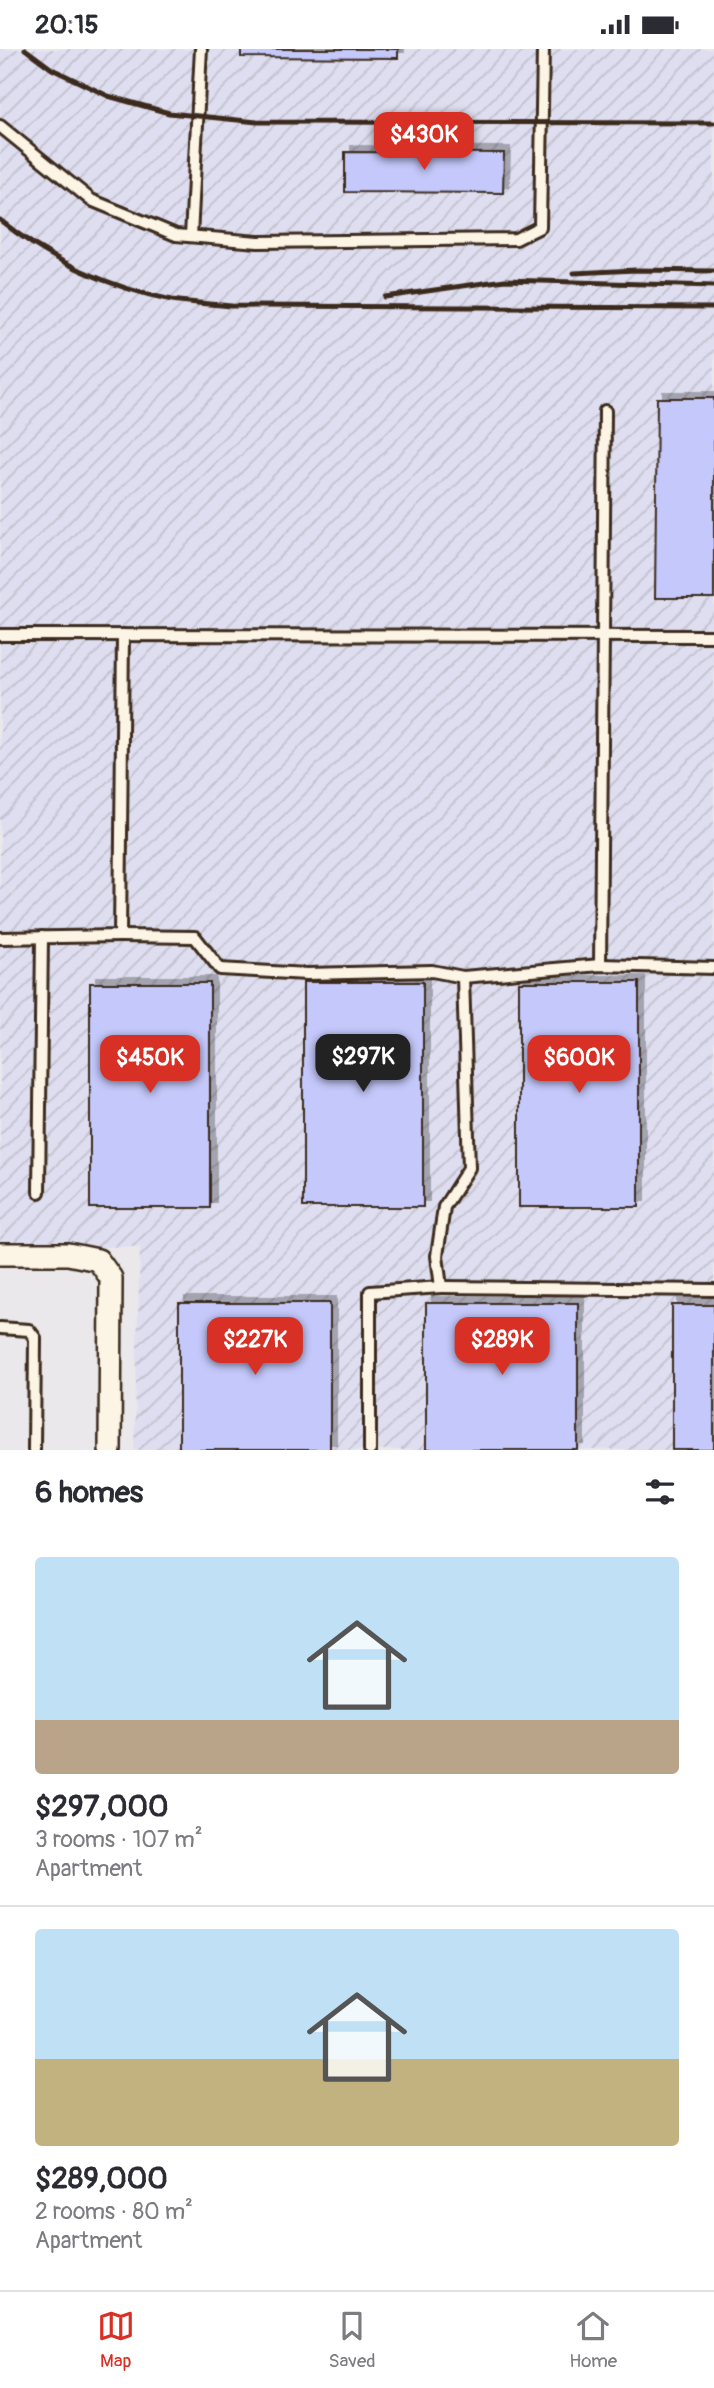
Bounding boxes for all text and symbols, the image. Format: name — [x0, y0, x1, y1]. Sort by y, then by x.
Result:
text: 20:15 — [35, 9, 99, 41]
pin: $430K — [375, 113, 473, 172]
text: $430K — [390, 120, 458, 149]
pin: $450K — [101, 1035, 199, 1095]
pin: $297K — [314, 1035, 412, 1094]
pin: $600K — [530, 1035, 628, 1095]
text: $297K — [331, 1042, 395, 1071]
text: $450K — [116, 1043, 184, 1072]
text: $600K — [543, 1043, 615, 1072]
pin: $227K — [206, 1317, 304, 1377]
pin: $289K — [453, 1317, 551, 1377]
text: $227K — [223, 1325, 287, 1354]
text: $289K — [471, 1325, 533, 1354]
icon: filters — [641, 1473, 679, 1511]
text: 6 homes — [35, 1474, 143, 1511]
icon: home — [294, 1602, 420, 1728]
text: $297,000 — [35, 1788, 168, 1825]
text: 3 rooms · 107 m² — [35, 1825, 203, 1854]
text: Apartment — [35, 1854, 142, 1883]
icon: home — [294, 1974, 420, 2100]
text: $289,000 — [35, 2160, 168, 2197]
text: 2 rooms · 80 m² — [35, 2197, 193, 2226]
text: Apartment — [35, 2226, 142, 2255]
tab: Map — [97, 2307, 135, 2373]
tab: Saved — [328, 2307, 376, 2373]
tab: Home — [569, 2307, 617, 2373]

